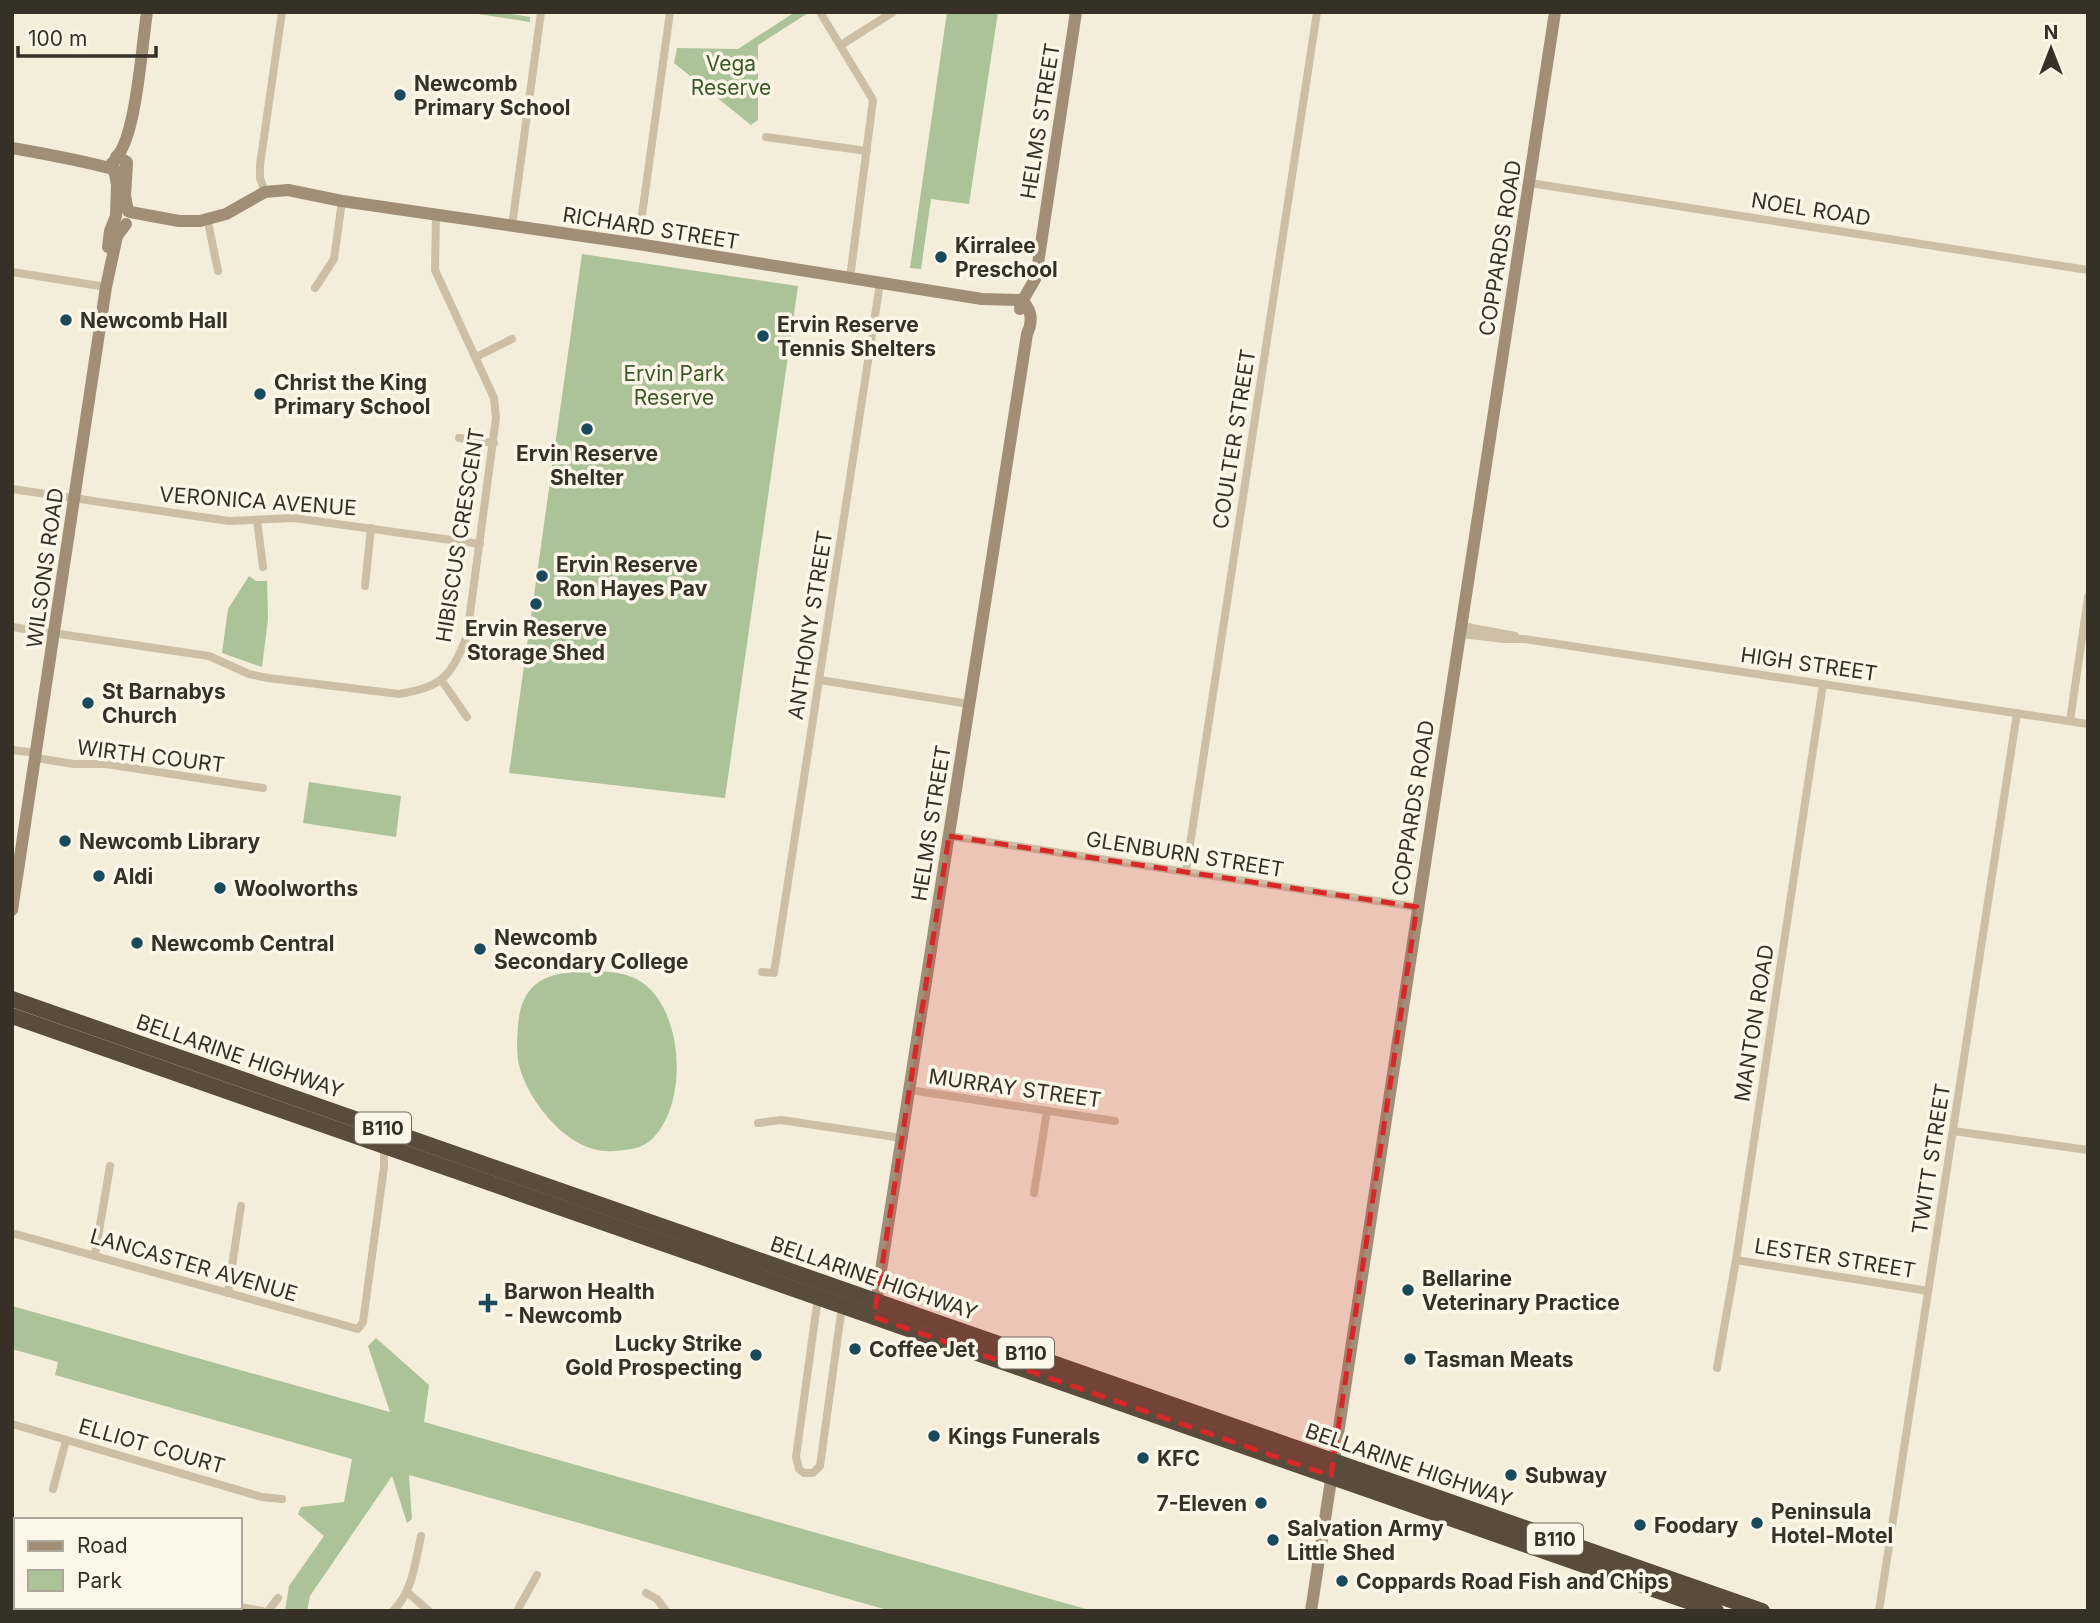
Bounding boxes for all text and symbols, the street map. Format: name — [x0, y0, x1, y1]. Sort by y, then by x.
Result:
scale bar — [18, 14, 156, 58]
north arrow — [2016, 14, 2086, 84]
text: N — [2044, 21, 2058, 44]
text: 100 m — [28, 26, 87, 51]
street label: HELMS STREET — [1015, 41, 1065, 201]
park label: Vega Reserve — [691, 51, 771, 100]
place label: Newcomb Primary School — [414, 71, 571, 120]
marker: Newcomb Primary School — [392, 87, 408, 103]
street label: COPPARDS ROAD — [1474, 158, 1526, 338]
street label: NOEL ROAD — [1749, 187, 1873, 231]
street label: RICHARD STREET — [561, 202, 741, 254]
place label: Kirralee Preschool — [955, 233, 1058, 282]
marker: Kirralee Preschool — [933, 249, 949, 265]
place label: Newcomb Hall — [80, 308, 228, 333]
marker: Newcomb Hall — [58, 312, 74, 328]
place label: Ervin Reserve Tennis Shelters — [777, 312, 936, 361]
marker: Ervin Reserve Tennis Shelters — [755, 328, 771, 344]
street label: COULTER STREET — [1207, 347, 1261, 531]
park label: Ervin Park Reserve — [623, 361, 725, 410]
place label: Christ the King Primary School — [274, 370, 431, 419]
marker: Christ the King Primary School — [252, 386, 268, 402]
marker: Ervin Reserve Shelter — [579, 421, 595, 437]
street label: HIBISCUS CRESCENT — [431, 426, 489, 644]
place label: Ervin Reserve Shelter — [516, 441, 658, 490]
street label: VERONICA AVENUE — [159, 482, 357, 520]
street label: WILSONS ROAD — [21, 486, 69, 650]
street label: ANTHONY STREET — [783, 529, 837, 721]
place label: Ervin Reserve Ron Hayes Pav — [556, 552, 708, 601]
marker: Ervin Reserve Ron Hayes Pav — [534, 568, 550, 584]
marker: Ervin Reserve Storage Shed — [528, 596, 544, 612]
place label: Ervin Reserve Storage Shed — [465, 616, 607, 665]
street label: HIGH STREET — [1739, 642, 1879, 686]
place label: St Barnabys Church — [102, 679, 226, 728]
marker: St Barnabys Church — [80, 695, 96, 711]
street label: COPPARDS ROAD — [1387, 718, 1439, 898]
street label: WIRTH COURT — [76, 735, 226, 777]
street label: HELMS STREET — [906, 743, 956, 903]
street label: GLENBURN STREET — [1084, 826, 1286, 882]
place label: Newcomb Library — [79, 829, 261, 854]
marker: Newcomb Library — [57, 833, 73, 849]
place label: Aldi — [113, 864, 153, 889]
marker: Aldi — [91, 868, 107, 884]
place label: Woolworths — [234, 876, 358, 901]
marker: Woolworths — [212, 880, 228, 896]
place label: Newcomb Secondary College — [494, 925, 689, 974]
place label: Newcomb Central — [151, 931, 334, 956]
marker: Newcomb Central — [129, 935, 145, 951]
marker: Newcomb Secondary College — [472, 941, 488, 957]
street label: MANTON ROAD — [1729, 943, 1779, 1103]
street label: BELLARINE HIGHWAY — [133, 1009, 347, 1103]
street label: MURRAY STREET — [927, 1064, 1103, 1112]
street label: TWITT STREET — [1907, 1082, 1955, 1236]
road number: B110 — [355, 1112, 411, 1144]
street label: LANCASTER AVENUE — [87, 1223, 301, 1307]
street label: BELLARINE HIGHWAY — [767, 1231, 981, 1325]
street label: LESTER STREET — [1753, 1233, 1917, 1283]
place label: Bellarine Veterinary Practice — [1422, 1266, 1620, 1315]
place label: Barwon Health - Newcomb — [504, 1279, 655, 1328]
marker: Bellarine Veterinary Practice — [1400, 1282, 1416, 1298]
marker: Barwon Health - Newcomb — [478, 1293, 498, 1313]
place label: Lucky Strike Gold Prospecting — [565, 1331, 742, 1380]
place label: Coffee Jet — [869, 1337, 976, 1362]
road number: B110 — [998, 1338, 1054, 1368]
marker: Coffee Jet — [847, 1341, 863, 1357]
marker: Lucky Strike Gold Prospecting — [748, 1347, 764, 1363]
place label: Tasman Meats — [1424, 1347, 1574, 1372]
marker: Tasman Meats — [1402, 1351, 1418, 1367]
street label: ELLIOT COURT — [76, 1413, 228, 1479]
street label: BELLARINE HIGHWAY — [1302, 1418, 1516, 1512]
place label: Kings Funerals — [948, 1424, 1100, 1449]
marker: Kings Funerals — [926, 1428, 942, 1444]
place label: KFC — [1157, 1446, 1200, 1471]
marker: KFC — [1135, 1450, 1151, 1466]
place label: Subway — [1525, 1463, 1607, 1488]
marker: Subway — [1503, 1467, 1519, 1483]
place label: 7-Eleven — [1157, 1491, 1247, 1516]
marker: 7-Eleven — [1253, 1495, 1269, 1511]
place label: Peninsula Hotel-Motel — [1771, 1499, 1893, 1548]
place label: Foodary — [1654, 1513, 1739, 1538]
marker: Peninsula Hotel-Motel — [1749, 1515, 1765, 1531]
place label: Salvation Army Little Shed — [1287, 1516, 1444, 1565]
marker: Foodary — [1632, 1517, 1648, 1533]
legend — [14, 1518, 242, 1609]
road number: B110 — [1527, 1524, 1583, 1554]
marker: Salvation Army Little Shed — [1265, 1532, 1281, 1548]
text: Road — [77, 1533, 128, 1558]
text: Park — [77, 1568, 122, 1593]
place label: Coppards Road Fish and Chips — [1356, 1569, 1669, 1594]
marker: Coppards Road Fish and Chips — [1334, 1573, 1350, 1589]

